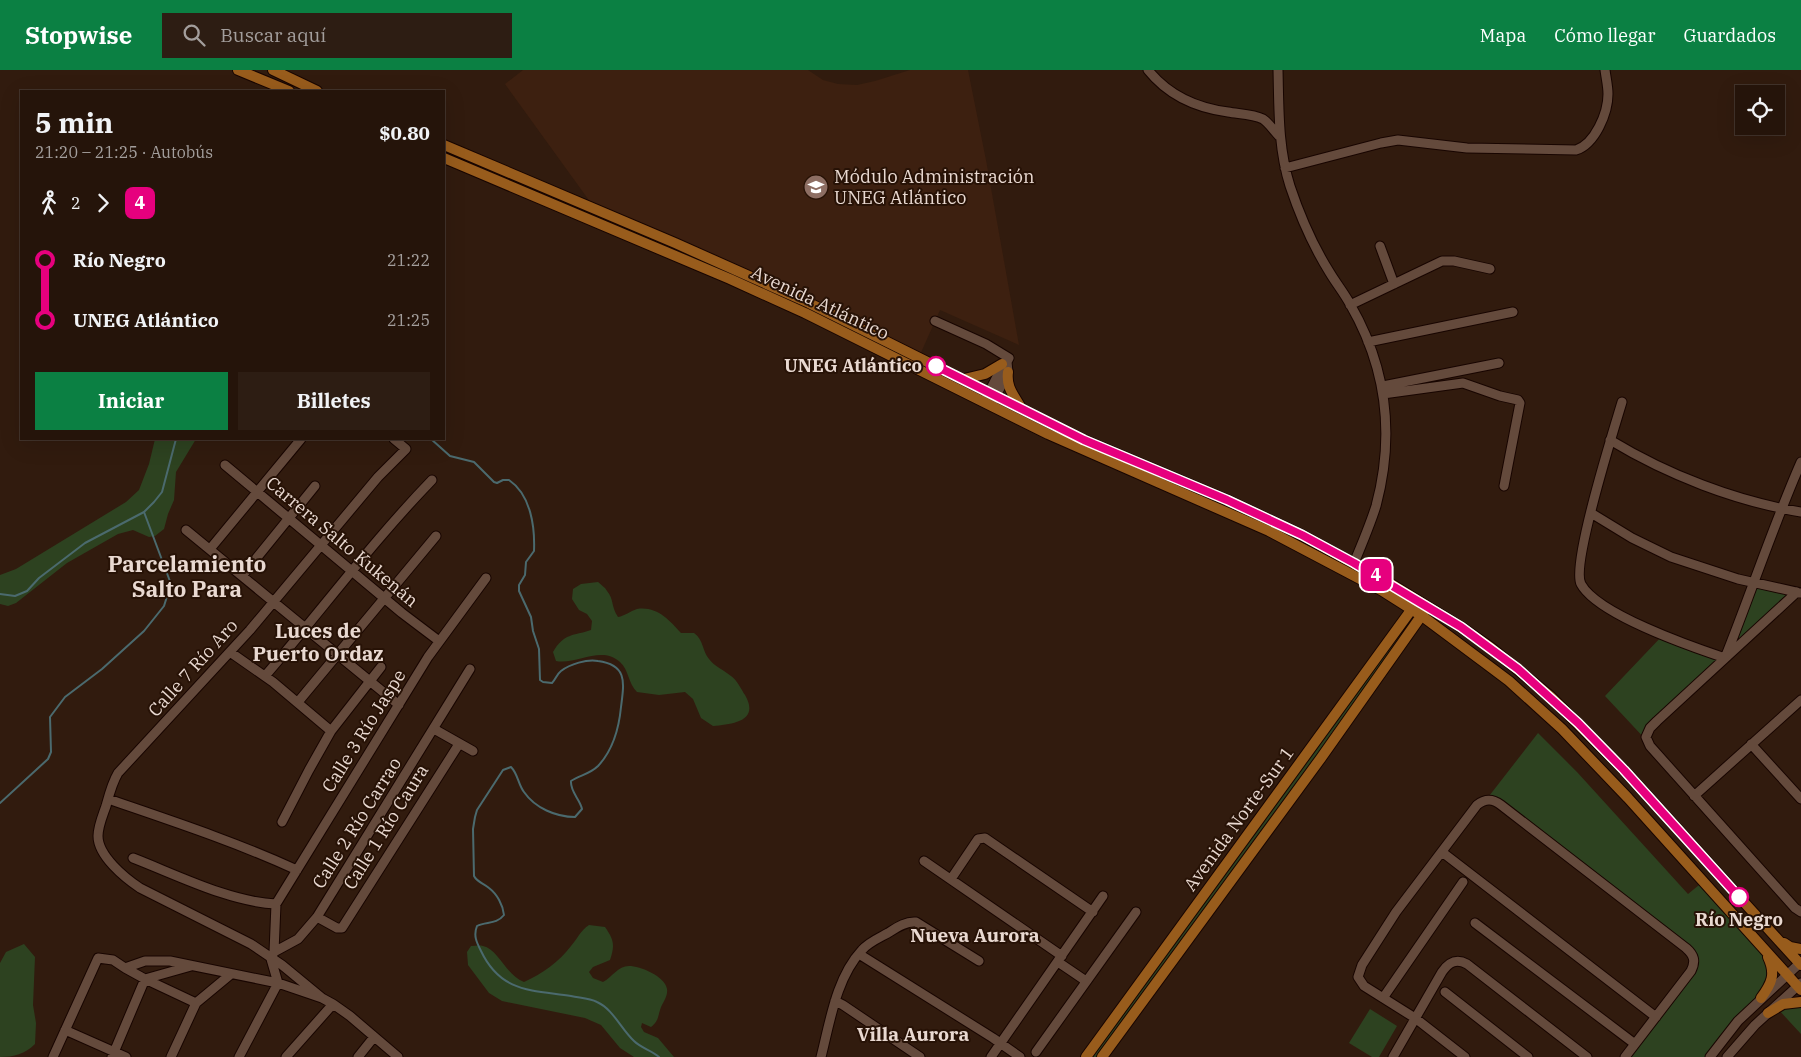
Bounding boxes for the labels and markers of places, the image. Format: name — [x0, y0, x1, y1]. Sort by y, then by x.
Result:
place label: Módulo Administración UNEG Atlántico — [834, 165, 1034, 209]
school or university icon: Módulo Administración UNEG Atlántico — [803, 174, 829, 200]
place label: UNEG Atlántico — [784, 354, 922, 377]
marker: UNEG Atlántico — [926, 356, 946, 376]
marker: Río Negro — [1729, 887, 1749, 907]
place label: Río Negro — [1695, 908, 1783, 931]

